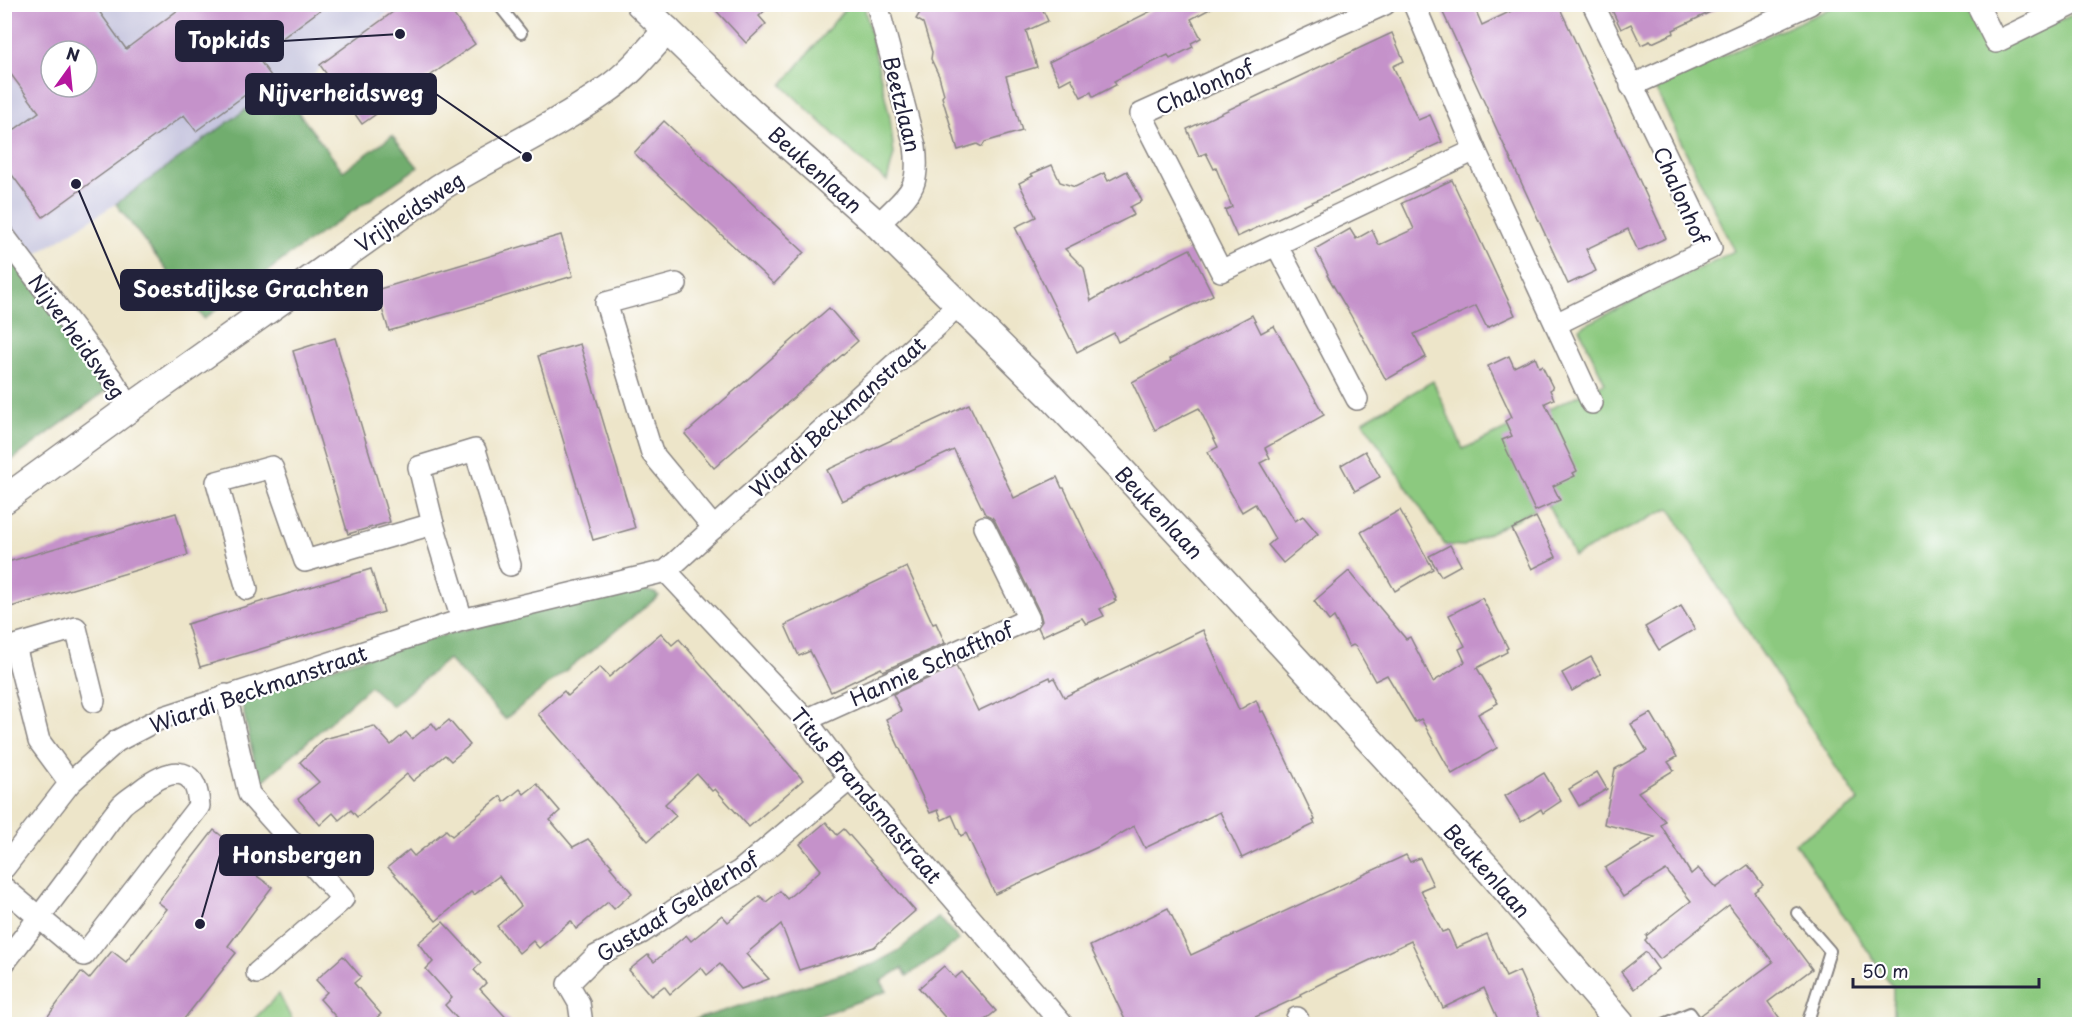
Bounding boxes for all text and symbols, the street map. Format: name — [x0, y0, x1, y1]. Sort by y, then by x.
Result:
callout: Topkids — [176, 21, 283, 61]
text: Topkids — [188, 22, 270, 55]
north arrow — [39, 39, 99, 99]
text: N — [64, 40, 82, 67]
street label: Chalonhof — [1150, 50, 1259, 122]
street label: Beetzlaan — [876, 53, 930, 155]
callout: Nijverheidsweg — [246, 74, 436, 114]
text: Nijverheidsweg — [258, 75, 424, 108]
street label: Beukenlaan — [762, 118, 870, 220]
street label: Chalonhof — [1646, 141, 1718, 250]
street label: Vrijheidsweg — [348, 163, 470, 259]
street label: Nijverheidsweg — [22, 267, 134, 405]
callout: Soestdijkse Grachten — [121, 270, 382, 310]
text: Soestdijkse Grachten — [133, 271, 369, 304]
street label: Wiardi Beckmanstraat — [742, 328, 932, 504]
street label: Beukenlaan — [1108, 458, 1212, 566]
street label: Hannie Schafthof — [844, 612, 1020, 713]
street label: Wiardi Beckmanstraat — [145, 636, 371, 740]
street label: Titus Brandsmastraat — [784, 700, 950, 890]
street label: Beukenlaan — [1437, 816, 1539, 924]
callout: Honsbergen — [220, 835, 373, 875]
text: Honsbergen — [232, 837, 362, 870]
street label: Gustaaf Gelderhof — [589, 842, 766, 969]
scale bar — [1853, 951, 2039, 989]
text: 50 m — [1862, 957, 1909, 984]

